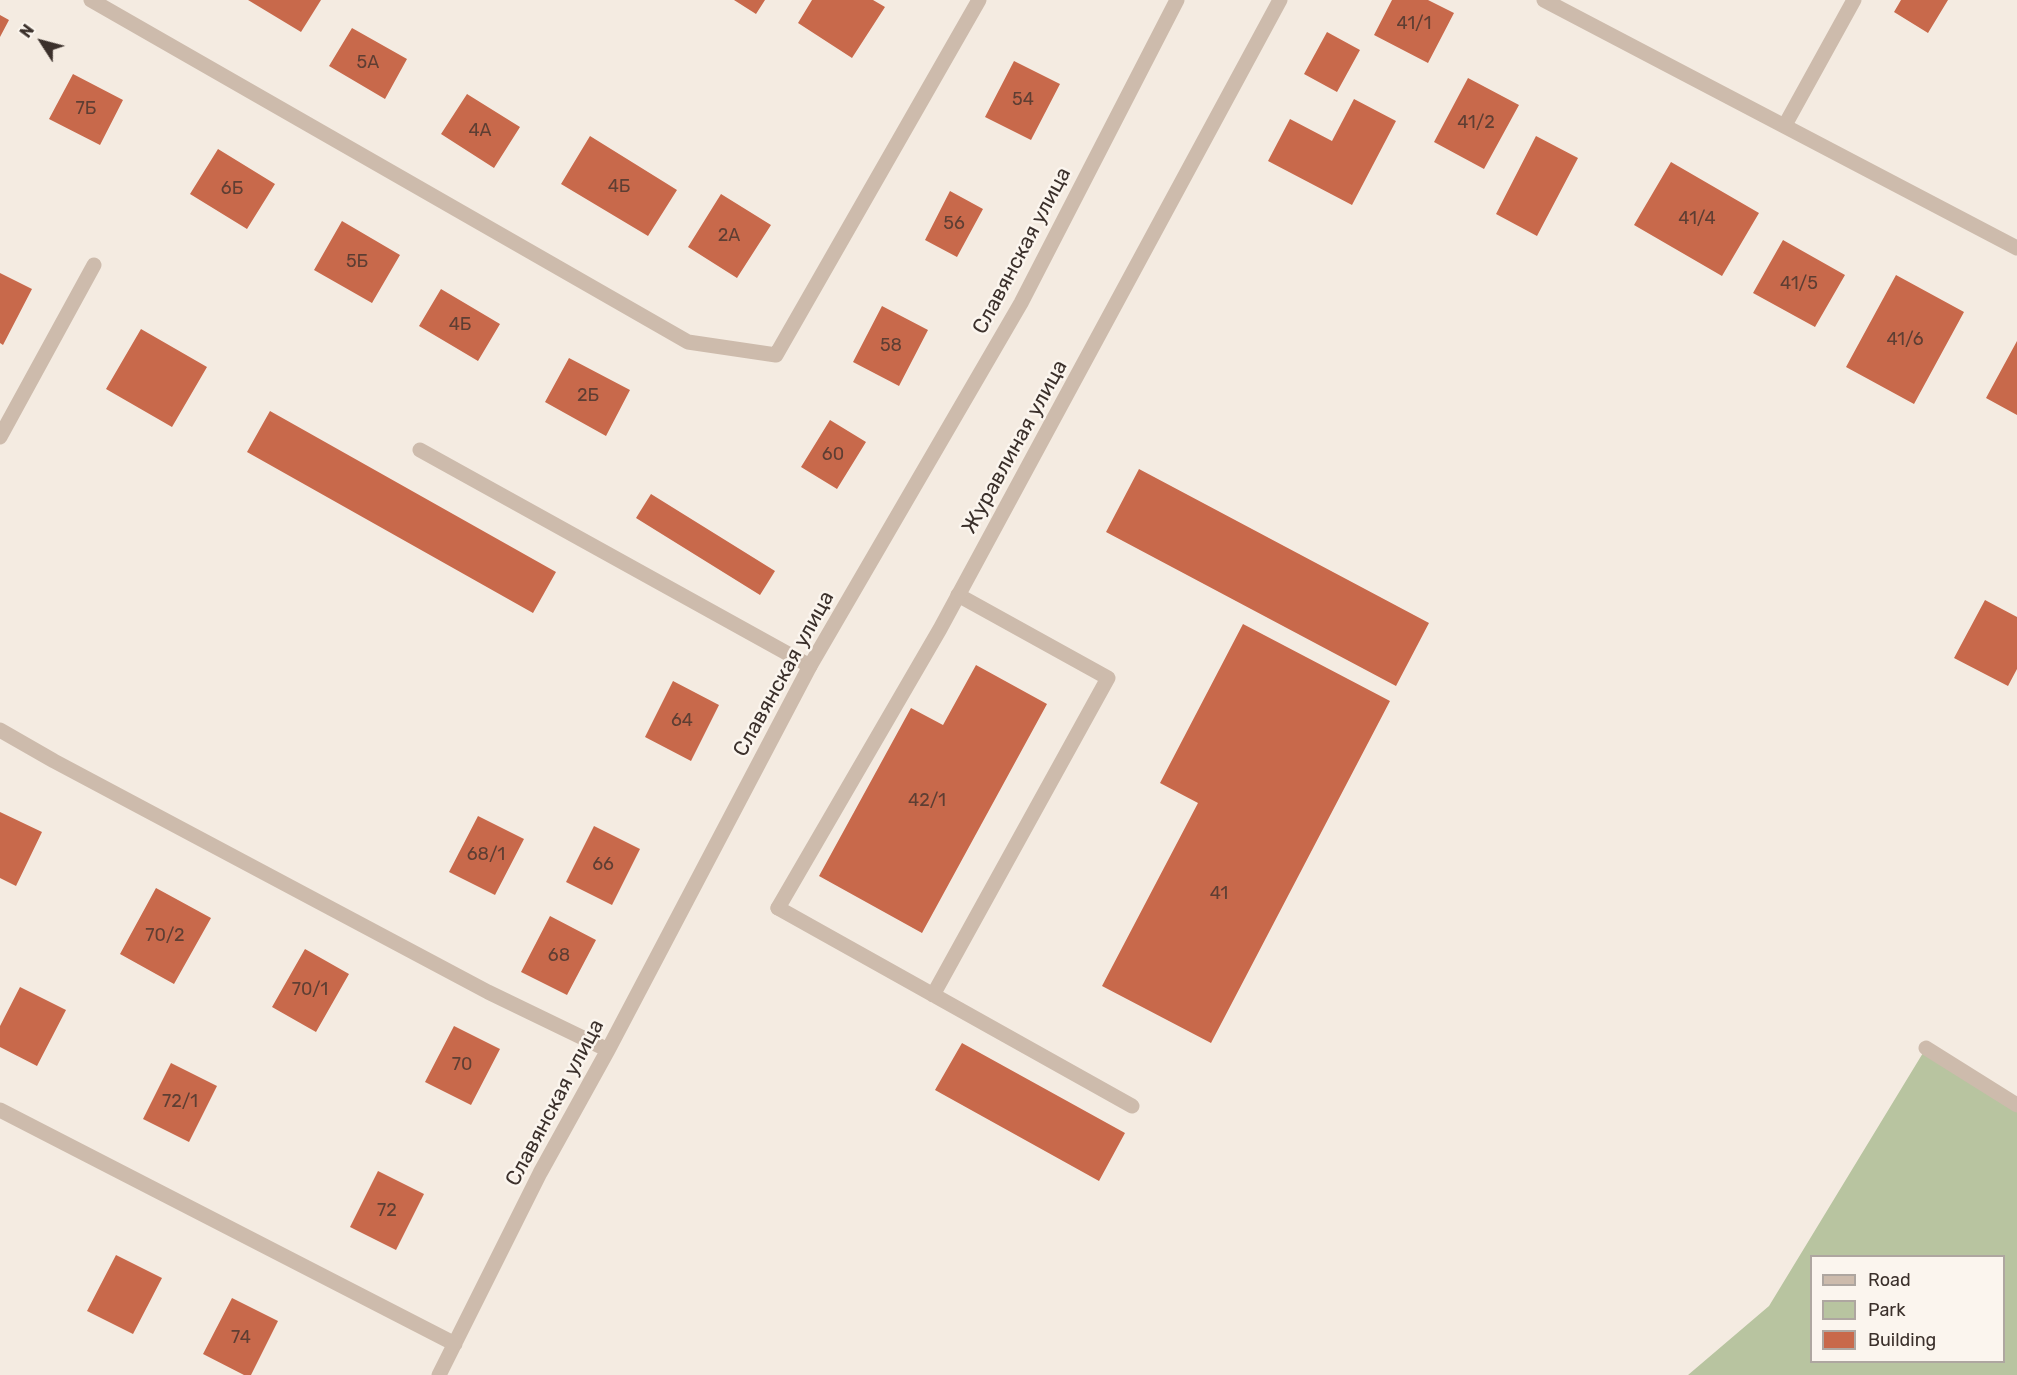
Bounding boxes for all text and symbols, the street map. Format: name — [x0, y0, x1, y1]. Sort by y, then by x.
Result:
north arrow — [12, 12, 72, 72]
house number: 41/1 — [1397, 13, 1431, 35]
text: N — [16, 21, 38, 41]
house number: 5А — [357, 52, 379, 74]
house number: 54 — [1012, 89, 1034, 111]
house number: 7Б — [76, 98, 96, 120]
house number: 41/2 — [1457, 112, 1495, 134]
house number: 4А — [468, 120, 492, 142]
street label: Славянская улица — [967, 163, 1077, 339]
house number: 4Б — [608, 176, 630, 198]
house number: 6Б — [221, 178, 243, 200]
house number: 41/4 — [1678, 208, 1716, 230]
house number: 56 — [943, 213, 965, 235]
house number: 2А — [718, 225, 740, 247]
house number: 5Б — [346, 251, 368, 273]
house number: 41/5 — [1780, 273, 1818, 295]
house number: 4Б — [449, 314, 471, 336]
house number: 41/6 — [1886, 329, 1924, 351]
house number: 58 — [880, 335, 902, 357]
street label: Журавлиная улица — [957, 356, 1073, 538]
house number: 2Б — [577, 385, 599, 407]
house number: 60 — [822, 444, 844, 466]
street label: Славянская улица — [728, 587, 840, 761]
house number: 64 — [671, 710, 693, 732]
house number: 42/1 — [908, 790, 946, 812]
house number: 68/1 — [467, 844, 505, 866]
house number: 66 — [592, 854, 614, 876]
house number: 41 — [1210, 883, 1228, 905]
house number: 70/2 — [145, 925, 185, 947]
house number: 68 — [548, 945, 570, 967]
house number: 70/1 — [292, 979, 328, 1001]
street label: Славянская улица — [500, 1015, 610, 1191]
house number: 70 — [452, 1054, 472, 1076]
house number: 72/1 — [162, 1091, 198, 1113]
house number: 72 — [377, 1200, 397, 1222]
legend — [1810, 1255, 2005, 1363]
text: Road — [1868, 1269, 1911, 1291]
text: Park — [1868, 1299, 1905, 1321]
house number: 74 — [231, 1327, 251, 1349]
text: Building — [1868, 1329, 1936, 1351]

